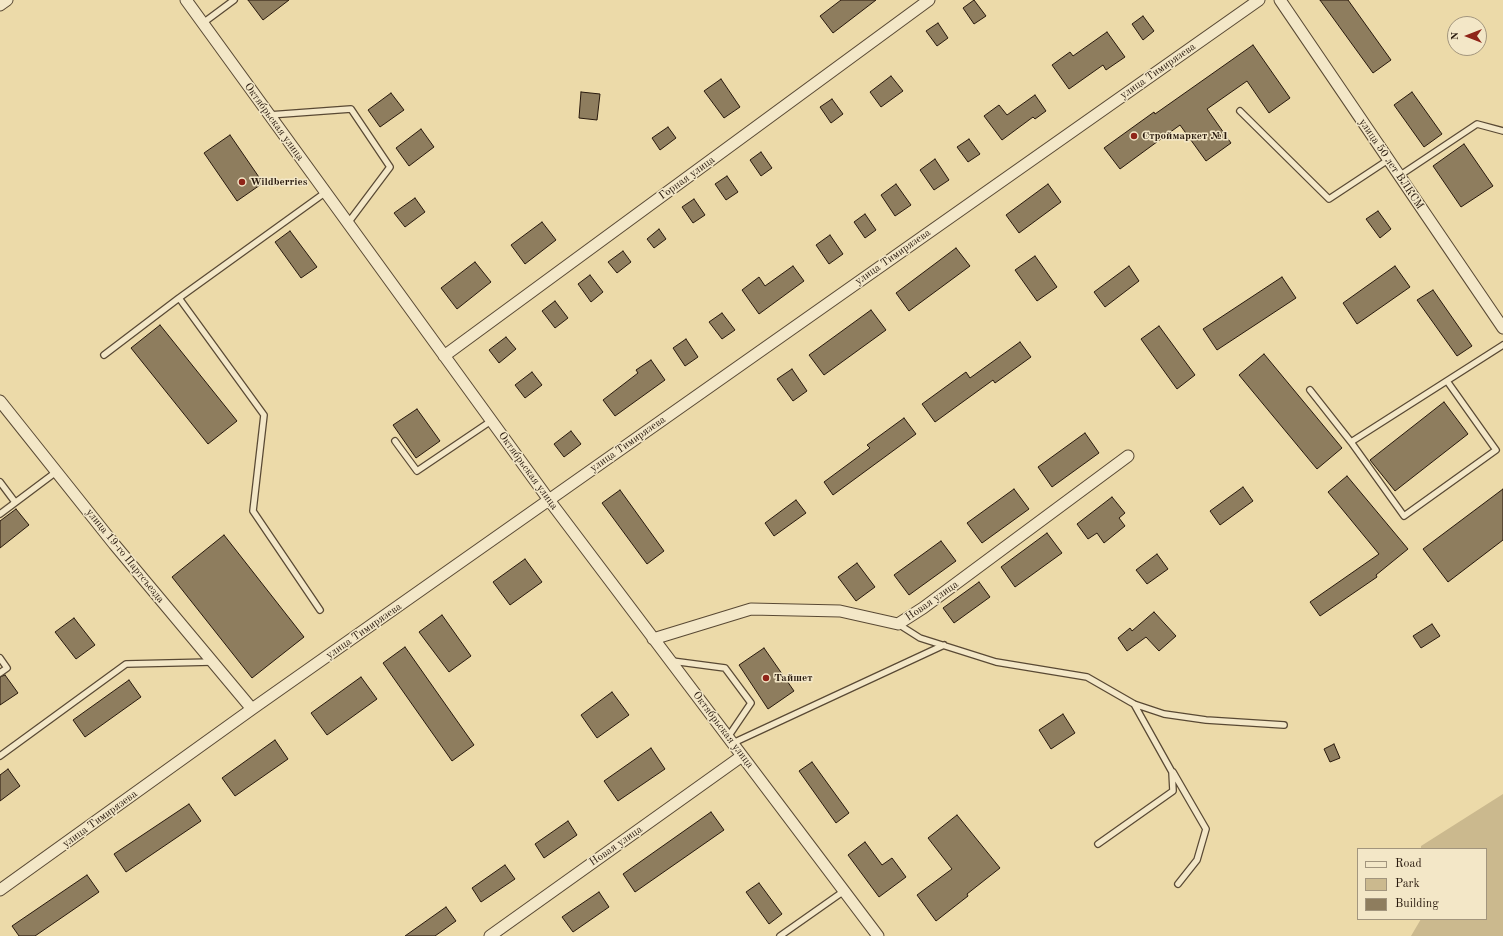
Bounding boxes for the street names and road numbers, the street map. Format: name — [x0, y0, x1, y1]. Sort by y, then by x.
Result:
street label: улица Тимирязева — [1118, 40, 1198, 102]
street label: Октябрьская улица — [241, 80, 307, 164]
street label: улица 50 лет ВЛКСМ — [1356, 116, 1426, 212]
street label: Горная улица — [656, 153, 718, 203]
street label: улица Тимирязева — [853, 226, 933, 288]
street label: улица Тимирязева — [588, 413, 668, 475]
street label: Октябрьская улица — [495, 429, 561, 513]
street label: улица 19-го Партсъезда — [83, 506, 167, 606]
street label: Новая улица — [903, 578, 961, 624]
street label: улица Тимирязева — [324, 600, 404, 662]
street label: Октябрьская улица — [690, 689, 756, 771]
street label: улица Тимирязева — [60, 787, 140, 851]
street label: Новая улица — [587, 823, 645, 869]

